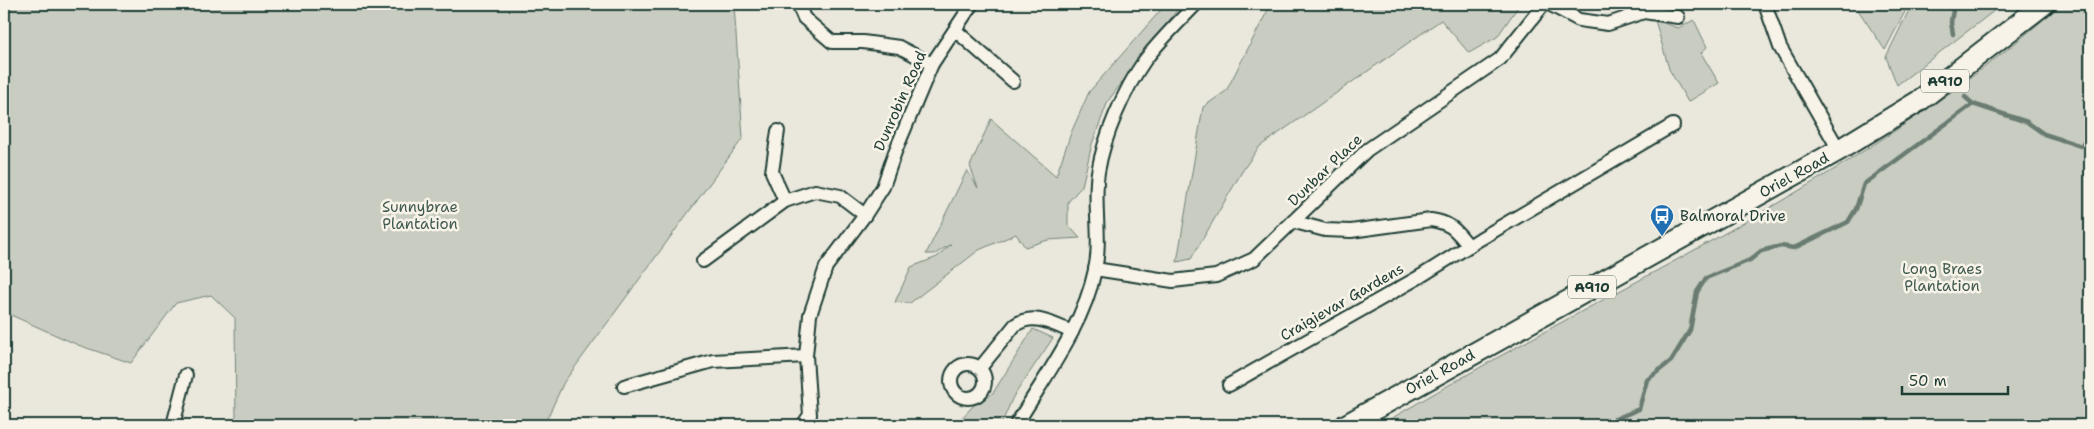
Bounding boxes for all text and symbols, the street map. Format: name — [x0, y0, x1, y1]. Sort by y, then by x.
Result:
street label: Dunrobin Road — [869, 47, 931, 154]
road number: A910 — [1921, 70, 1969, 92]
street label: Dunbar Place — [1284, 129, 1366, 211]
street label: Oriel Road — [1755, 147, 1833, 202]
park label: Sunnybrae Plantation — [382, 197, 458, 234]
bus stop icon: Balmoral Drive — [1649, 203, 1675, 237]
place label: Balmoral Drive — [1680, 206, 1786, 226]
street label: Craigievar Gardens — [1277, 258, 1407, 346]
park label: Long Braes Plantation — [1902, 259, 1982, 296]
road number: A910 — [1568, 276, 1616, 298]
street label: Oriel Road — [1401, 344, 1479, 399]
scale bar — [1902, 364, 2008, 396]
text: 50 m — [1909, 371, 1947, 391]

